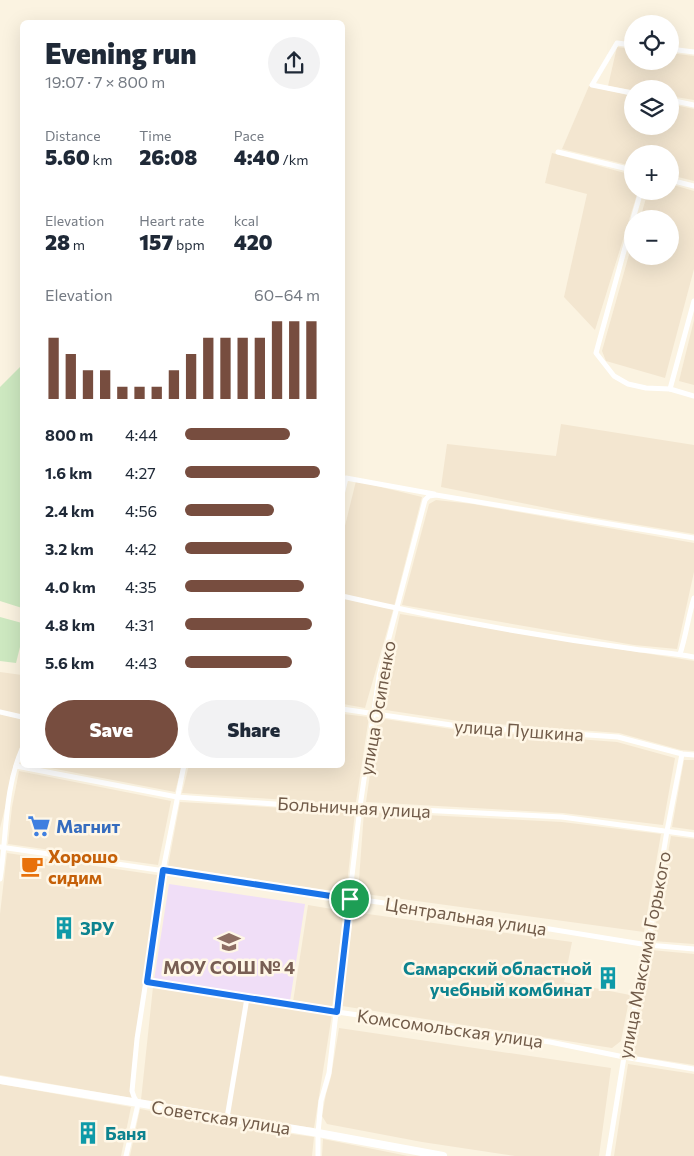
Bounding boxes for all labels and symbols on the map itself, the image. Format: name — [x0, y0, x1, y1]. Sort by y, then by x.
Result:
street label: улица Осипенко — [354, 639, 400, 777]
street label: улица Пушкина — [453, 714, 585, 746]
street label: Больничная улица — [277, 792, 431, 822]
supermarket icon: Магнит — [26, 813, 52, 839]
place label: Магнит — [56, 815, 120, 837]
place label: Хорошо сидим — [48, 845, 118, 888]
street label: улица Максима Горького — [613, 849, 675, 1061]
cafe icon: Хорошо сидим — [19, 853, 45, 879]
pin — [329, 878, 371, 920]
street label: Центральная улица — [384, 892, 548, 940]
building icon: ЗРУ — [51, 915, 77, 941]
place label: ЗРУ — [80, 917, 115, 939]
school or university icon: МОУ СОШ № 4 — [216, 929, 242, 955]
place label: МОУ СОШ № 4 — [163, 956, 295, 978]
place label: Самарский областной учебный комбинат — [403, 957, 592, 1000]
building icon: Самарский областной учебный комбинат — [595, 965, 621, 991]
street label: Комсомольская улица — [356, 1004, 544, 1052]
street label: Советская улица — [150, 1095, 292, 1139]
building icon: Баня — [75, 1120, 101, 1146]
place label: Баня — [105, 1122, 146, 1144]

